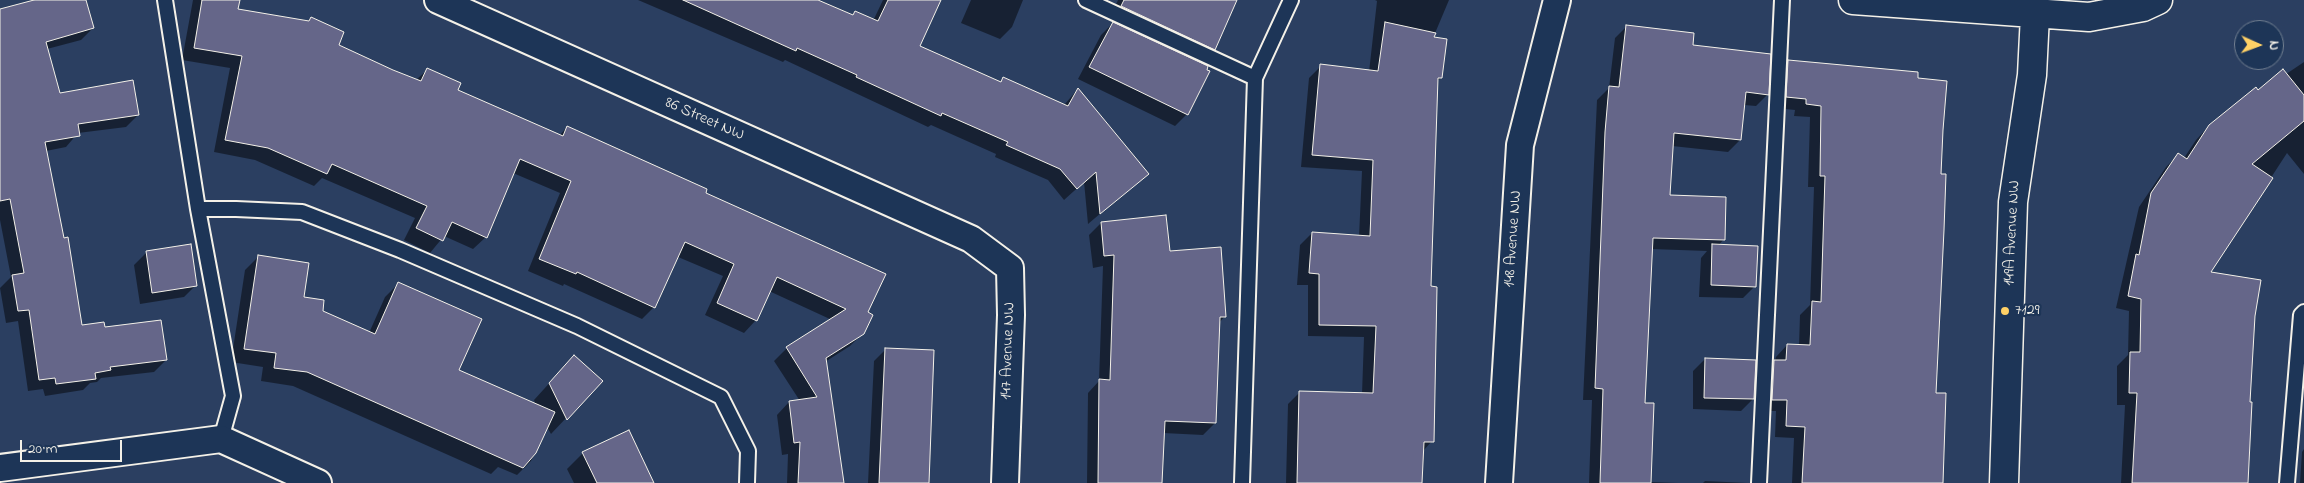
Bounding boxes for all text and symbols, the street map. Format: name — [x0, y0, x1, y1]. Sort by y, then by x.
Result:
north arrow — [2234, 20, 2284, 70]
text: N — [2263, 40, 2284, 51]
street label: 86 Street NW — [661, 94, 747, 146]
street label: 149A Avenue NW — [2001, 180, 2025, 286]
street label: 148 Avenue NW — [1501, 190, 1527, 288]
place label: 7129 — [2015, 301, 2039, 321]
street label: 147 Avenue NW — [998, 302, 1020, 400]
marker: 7129 — [1999, 305, 2011, 317]
scale bar — [22, 430, 125, 462]
text: 20 m — [28, 438, 57, 460]

